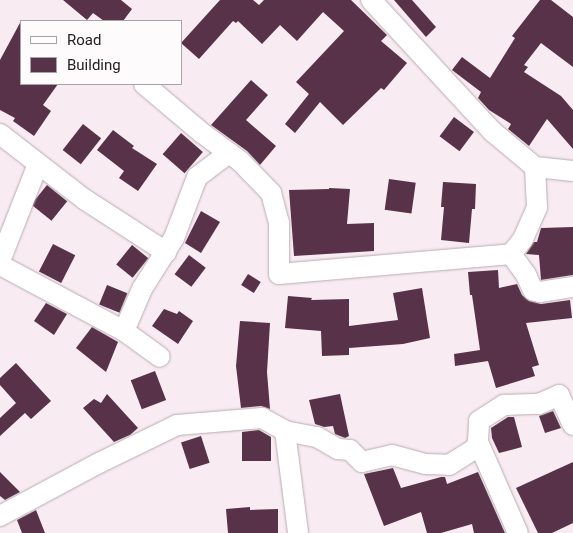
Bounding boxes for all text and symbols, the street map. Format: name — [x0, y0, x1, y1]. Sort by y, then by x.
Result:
legend — [20, 20, 182, 85]
text: Road — [67, 31, 101, 49]
text: Building — [67, 56, 121, 74]

